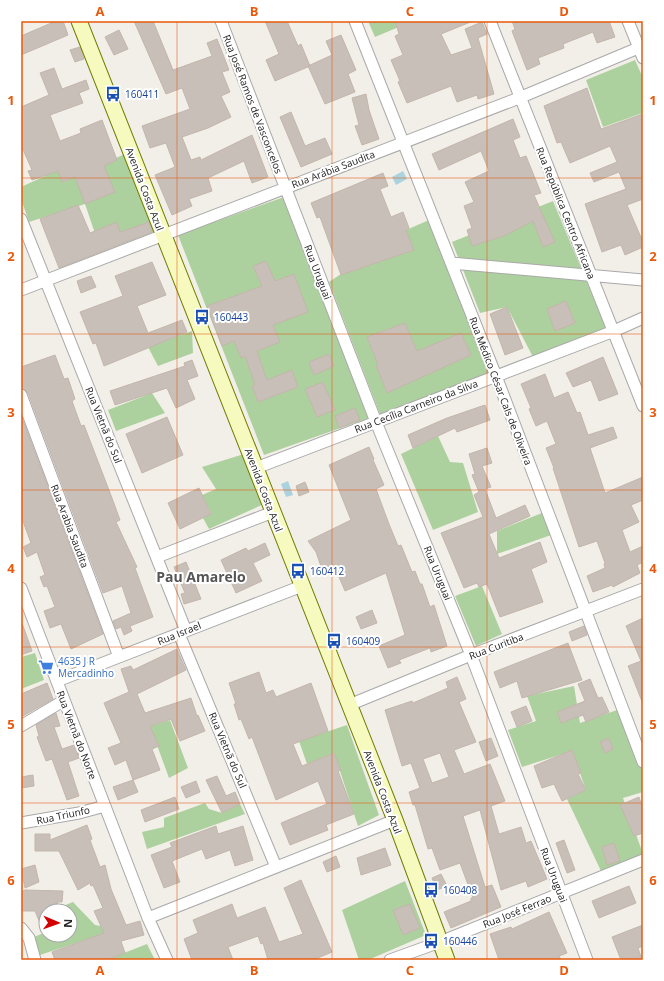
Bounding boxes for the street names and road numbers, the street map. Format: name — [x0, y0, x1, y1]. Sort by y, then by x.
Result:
street label: Rua José Ramos de Vasconcelos — [220, 33, 286, 176]
street label: Avenida Costa Azul — [123, 145, 167, 233]
street label: Rua República Centro Africana — [533, 145, 599, 281]
street label: Rua Arábia Saudita — [289, 147, 377, 191]
street label: Rua Uruguai — [301, 243, 335, 301]
street label: Rua Médico César Cals de Oliveira — [466, 315, 536, 467]
street label: Rua Cecília Carneiro da Silva — [352, 376, 480, 436]
street label: Rua Vietnã do Sul — [82, 385, 126, 465]
street label: Avenida Costa Azul — [242, 446, 286, 534]
street label: Rua Arabia Saudita — [48, 482, 92, 570]
street label: Rua Uruguai — [421, 544, 455, 602]
street label: Rua Israel — [155, 618, 203, 648]
street label: Rua Curitiba — [467, 629, 525, 663]
street label: Rua Vietnã do Norte — [54, 689, 101, 782]
street label: Rua Vietnã do Sul — [206, 710, 250, 790]
street label: Avenida Costa Azul — [361, 748, 405, 836]
street label: Rua Triunfo — [35, 803, 91, 827]
street label: Rua Uruguai — [537, 846, 571, 904]
street label: Rua José Ferrao — [481, 891, 553, 931]

